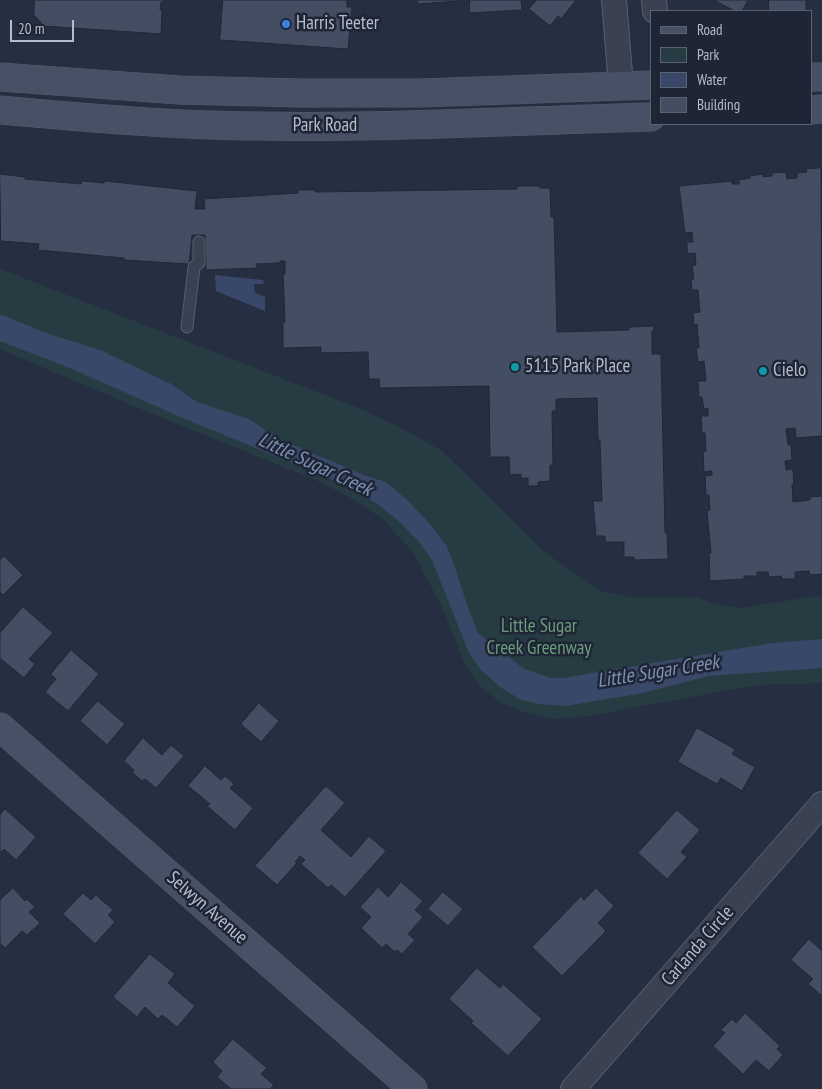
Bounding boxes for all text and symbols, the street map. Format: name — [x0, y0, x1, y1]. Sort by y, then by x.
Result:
scale bar — [12, 10, 76, 42]
legend — [650, 10, 812, 125]
place label: Harris Teeter — [296, 13, 379, 35]
marker: Harris Teeter — [280, 18, 292, 30]
text: 20 m — [18, 19, 44, 38]
text: Road — [697, 20, 723, 39]
text: Park — [697, 45, 719, 64]
text: Water — [697, 70, 727, 89]
text: Building — [697, 95, 740, 114]
street label: Park Road — [293, 115, 357, 137]
place label: 5115 Park Place — [525, 356, 630, 378]
place label: Cielo — [773, 360, 806, 382]
marker: 5115 Park Place — [509, 361, 521, 373]
marker: Cielo — [757, 365, 769, 377]
water label: Little Sugar Creek — [254, 428, 376, 502]
park label: Little Sugar Creek Greenway — [487, 616, 591, 660]
water label: Little Sugar Creek — [595, 651, 721, 693]
street label: Selwyn Avenue — [162, 867, 252, 949]
street label: Carlanda Circle — [657, 901, 739, 991]

